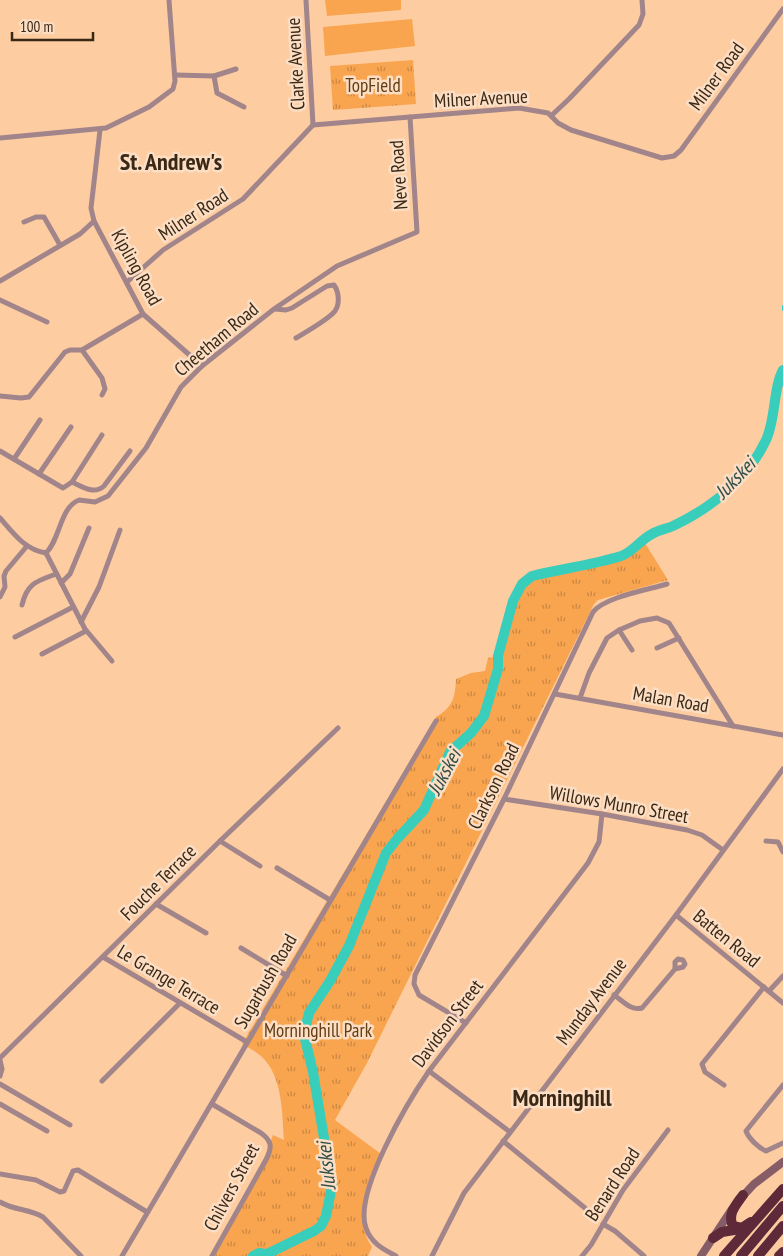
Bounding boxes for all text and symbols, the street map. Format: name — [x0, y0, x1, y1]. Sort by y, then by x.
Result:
scale bar — [12, 10, 94, 42]
text: 100 m — [20, 17, 53, 36]
street label: Clarke Avenue — [281, 17, 309, 111]
street label: Milner Road — [683, 37, 749, 115]
park label: TopField — [345, 73, 401, 97]
street label: Milner Avenue — [434, 84, 529, 112]
street label: Neve Road — [384, 140, 412, 210]
district label: St. Andrew's — [120, 146, 222, 177]
street label: Milner Road — [154, 183, 232, 245]
street label: Kipling Road — [106, 225, 168, 309]
street label: Cheetham Road — [169, 297, 263, 381]
water label: Jukskei — [708, 450, 763, 505]
street label: Malan Road — [631, 681, 711, 717]
street label: Clarkson Road — [462, 739, 524, 833]
water label: Jukskei — [421, 742, 468, 800]
street label: Willows Munro Street — [548, 780, 691, 828]
street label: Fouche Terrace — [115, 839, 201, 925]
street label: Batten Road — [689, 904, 765, 972]
street label: Sugarbush Road — [228, 929, 302, 1033]
street label: Le Grange Terrace — [113, 939, 225, 1019]
street label: Munday Avenue — [551, 953, 632, 1049]
street label: Davidson Street — [406, 974, 488, 1072]
park label: Morninghill Park — [264, 1018, 373, 1042]
district label: Morninghill — [512, 1082, 612, 1113]
street label: Chilvers Street — [198, 1138, 264, 1235]
water label: Jukskei — [310, 1138, 342, 1192]
street label: Benard Road — [579, 1143, 645, 1225]

